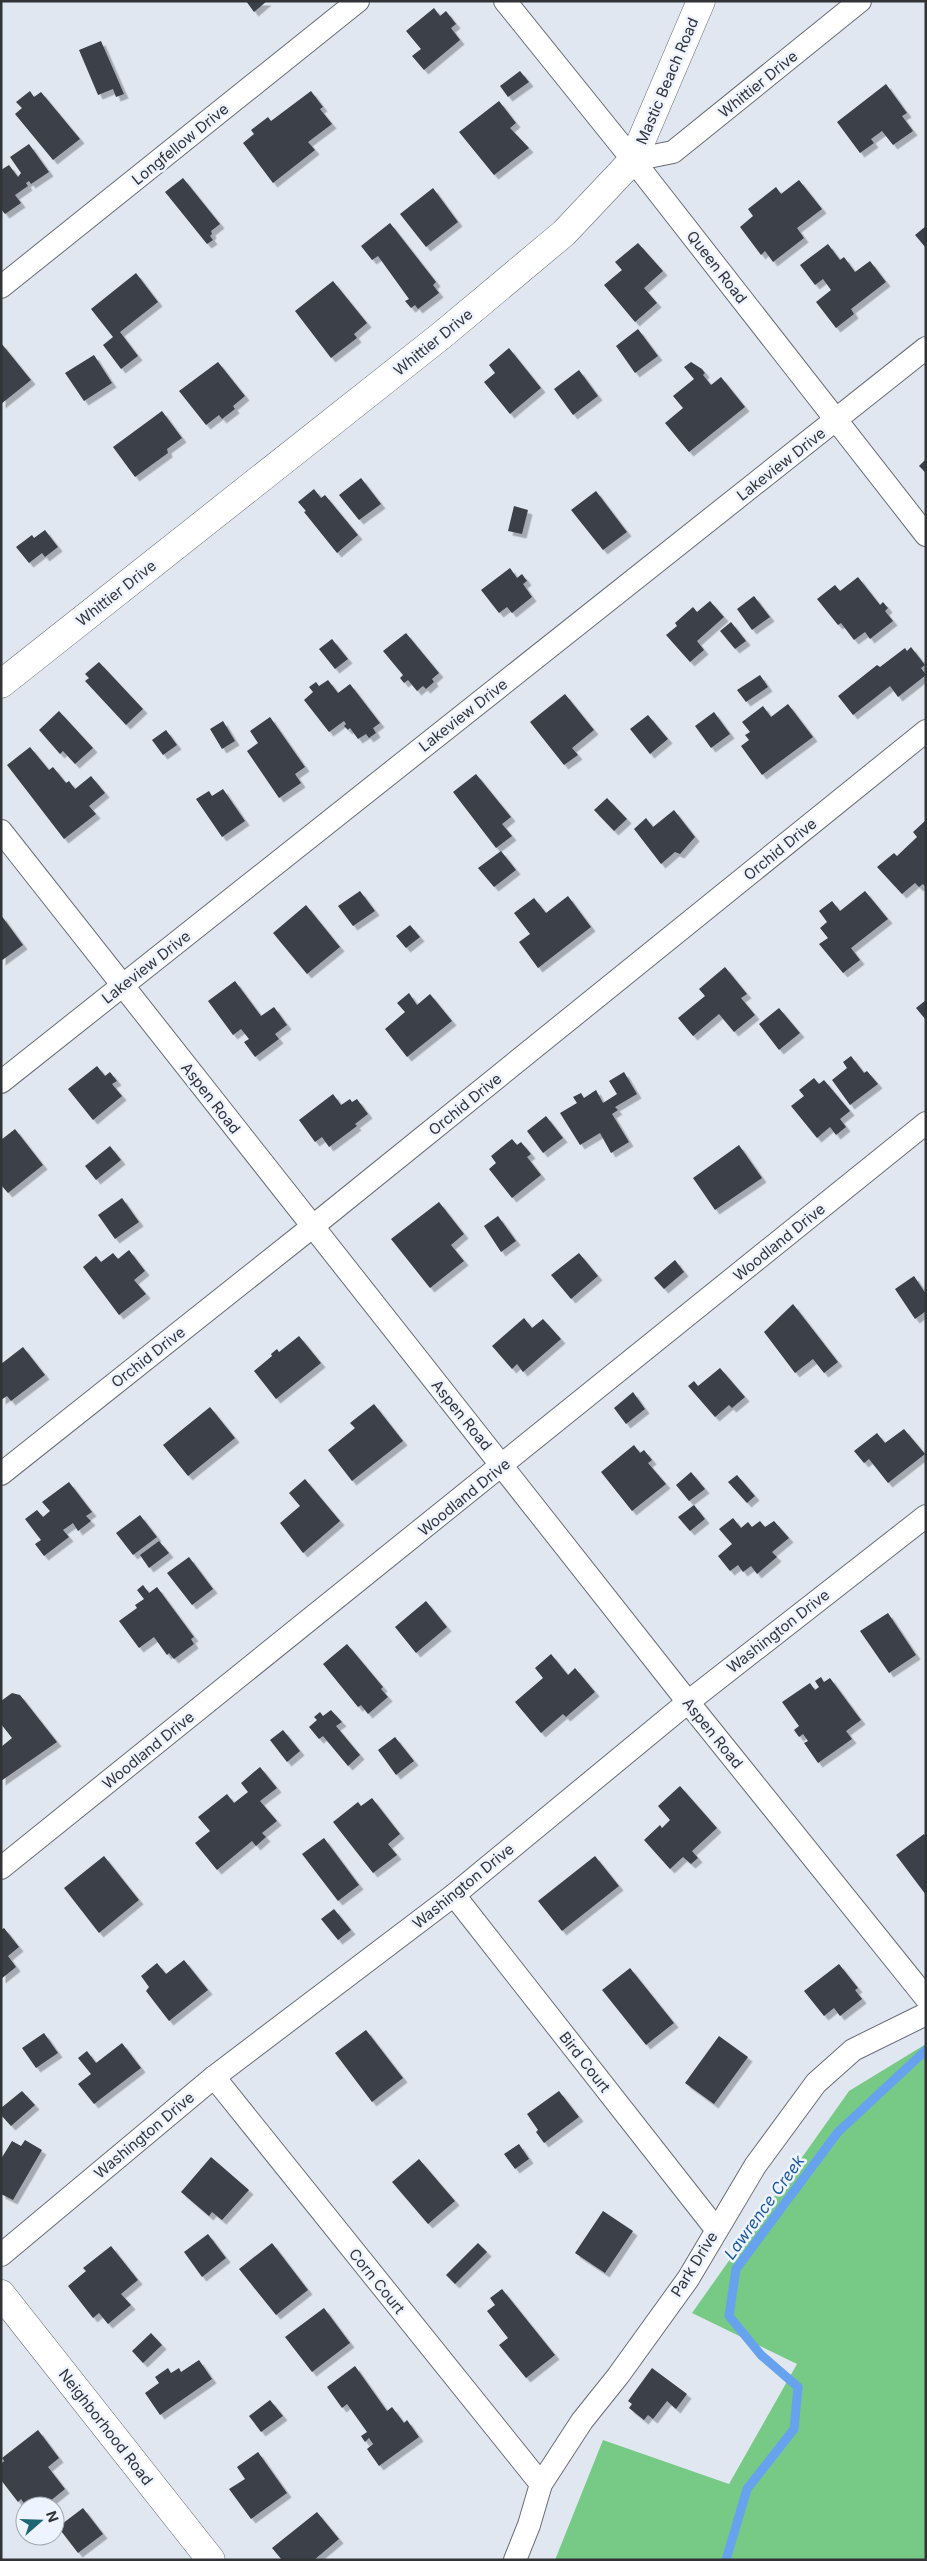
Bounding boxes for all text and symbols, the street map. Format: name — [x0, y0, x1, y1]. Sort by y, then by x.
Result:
street label: Mastic Beach Road — [632, 15, 702, 147]
street label: Whittier Drive — [715, 46, 801, 122]
street label: Longfellow Drive — [128, 99, 232, 189]
street label: Queen Road — [683, 227, 751, 307]
street label: Whittier Drive — [390, 304, 476, 380]
street label: Lakeview Drive — [733, 423, 829, 505]
street label: Whittier Drive — [72, 556, 160, 630]
street label: Lakeview Drive — [415, 674, 511, 756]
street label: Orchid Drive — [740, 814, 820, 884]
street label: Lakeview Drive — [98, 926, 194, 1008]
street label: Aspen Road — [177, 1058, 245, 1138]
street label: Orchid Drive — [425, 1069, 505, 1139]
street label: Woodland Drive — [729, 1199, 829, 1285]
street label: Orchid Drive — [107, 1322, 189, 1392]
street label: Aspen Road — [428, 1376, 496, 1454]
street label: Woodland Drive — [414, 1454, 514, 1540]
street label: Washington Drive — [723, 1585, 833, 1677]
street label: Aspen Road — [679, 1694, 747, 1772]
street label: Woodland Drive — [98, 1707, 198, 1793]
street label: Washington Drive — [408, 1839, 518, 1933]
street label: Bird Court — [555, 2028, 615, 2096]
street label: Washington Drive — [90, 2088, 198, 2182]
water label: Lawrence Creek — [719, 2151, 809, 2263]
street label: Park Drive — [666, 2228, 722, 2300]
street label: Corn Court — [345, 2245, 409, 2318]
street label: Neighborhood Road — [55, 2365, 157, 2489]
north arrow — [15, 2496, 65, 2546]
text: N — [43, 2508, 62, 2524]

